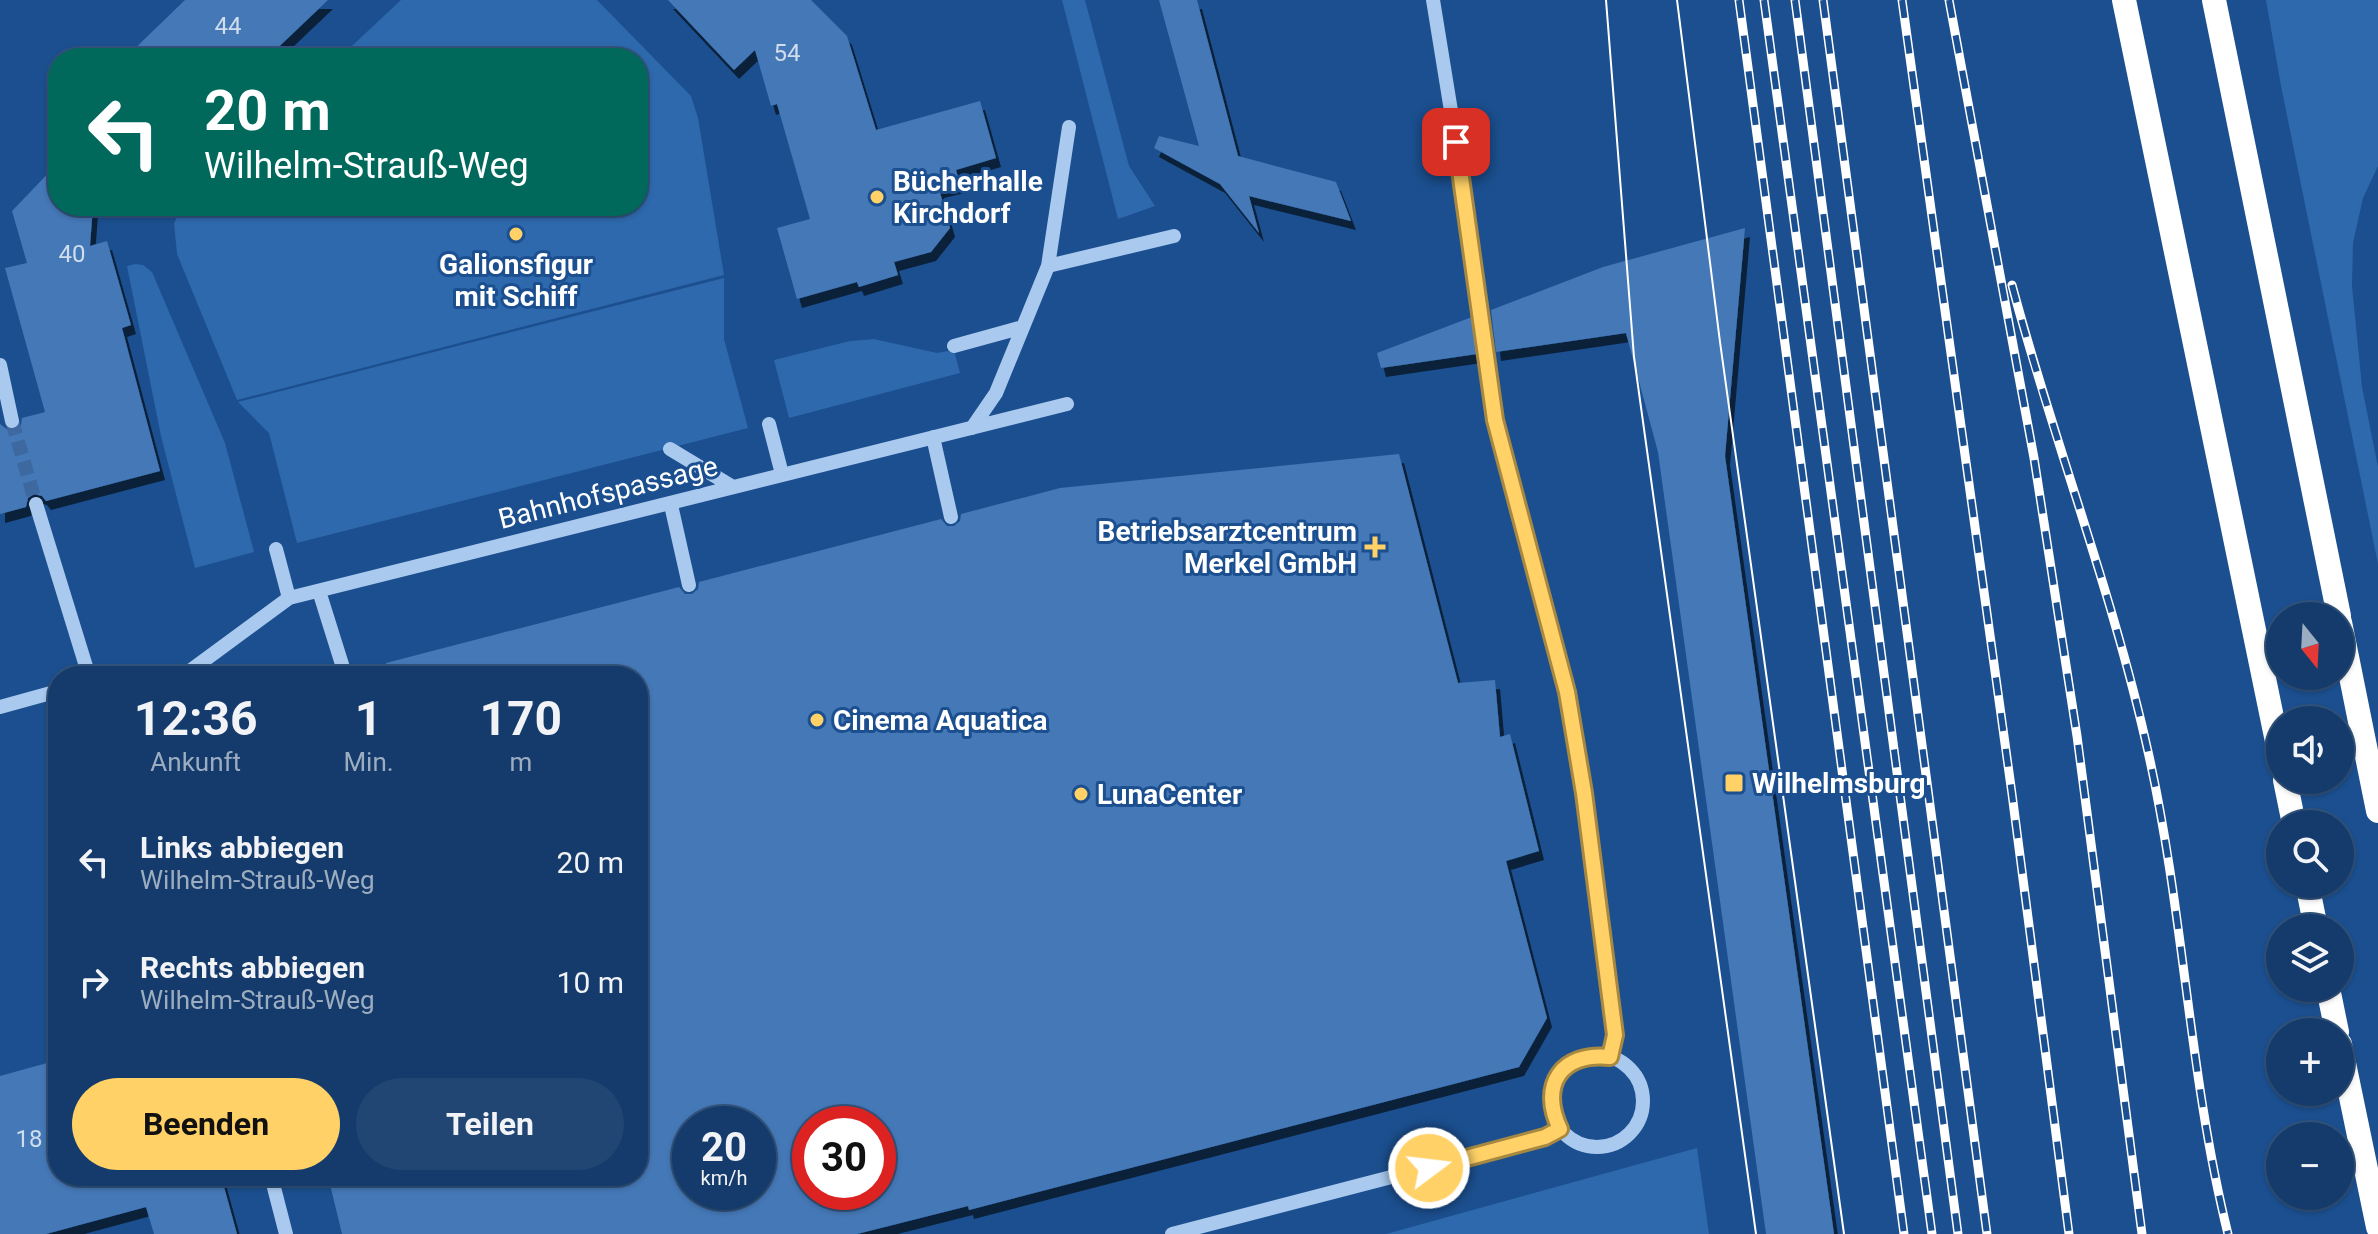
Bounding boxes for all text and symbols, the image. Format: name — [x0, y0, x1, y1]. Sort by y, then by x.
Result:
house number: 44 — [215, 12, 241, 40]
house number: 54 — [774, 39, 800, 67]
text: 20 m — [204, 78, 331, 144]
icon: left — [72, 80, 176, 184]
pin — [1422, 108, 1490, 176]
icon: arrive — [1434, 120, 1478, 164]
text: Wilhelm-Strauß-Weg — [204, 145, 529, 187]
place label: Bücherhalle Kirchdorf — [893, 165, 1043, 230]
marker: Bücherhalle Kirchdorf — [868, 188, 886, 206]
marker: Galionsfigur mit Schiff — [507, 225, 525, 243]
house number: 40 — [59, 240, 85, 268]
place label: Galionsfigur mit Schiff — [439, 248, 593, 313]
street label: Bahnhofspassage — [495, 449, 721, 536]
place label: Betriebsarztcentrum Merkel GmbH — [1098, 515, 1357, 580]
marker: Betriebsarztcentrum Merkel GmbH — [1364, 536, 1386, 558]
north arrow — [2266, 602, 2354, 690]
map controls — [2266, 602, 2354, 1210]
text: 12:36 — [134, 690, 258, 747]
text: 1 — [355, 690, 382, 747]
text: 170 — [480, 690, 562, 747]
place label: Cinema Aquatica — [833, 704, 1047, 737]
button: sound — [2266, 706, 2354, 794]
marker: Cinema Aquatica — [808, 711, 826, 729]
text: Ankunft — [150, 747, 241, 777]
text: Min. — [343, 747, 394, 777]
text: m — [509, 747, 532, 777]
place label: Wilhelmsburg — [1752, 767, 1926, 800]
marker: Wilhelmsburg — [1723, 772, 1745, 794]
place label: LunaCenter — [1097, 778, 1242, 811]
marker: LunaCenter — [1072, 785, 1090, 803]
button: search — [2266, 810, 2354, 898]
text: Links abbiegen — [140, 830, 344, 865]
icon: left — [72, 840, 116, 884]
text: 20 m — [557, 845, 624, 880]
text: Wilhelm-Strauß-Weg — [140, 865, 375, 895]
button: layers — [2266, 914, 2354, 1002]
text: Rechts abbiegen — [140, 950, 365, 985]
icon: right — [72, 960, 116, 1004]
text: 10 m — [557, 965, 624, 1000]
text: Wilhelm-Strauß-Weg — [140, 985, 375, 1015]
button: + — [2266, 1018, 2354, 1106]
button: Beenden — [72, 1078, 340, 1170]
button: Teilen — [356, 1078, 624, 1170]
speed limit sign: 30 — [792, 1106, 896, 1210]
button: − — [2266, 1122, 2354, 1210]
text: 20 — [701, 1124, 747, 1171]
house number: 18 — [16, 1125, 42, 1153]
position arrow — [1387, 1126, 1471, 1210]
text: km/h — [701, 1166, 747, 1190]

